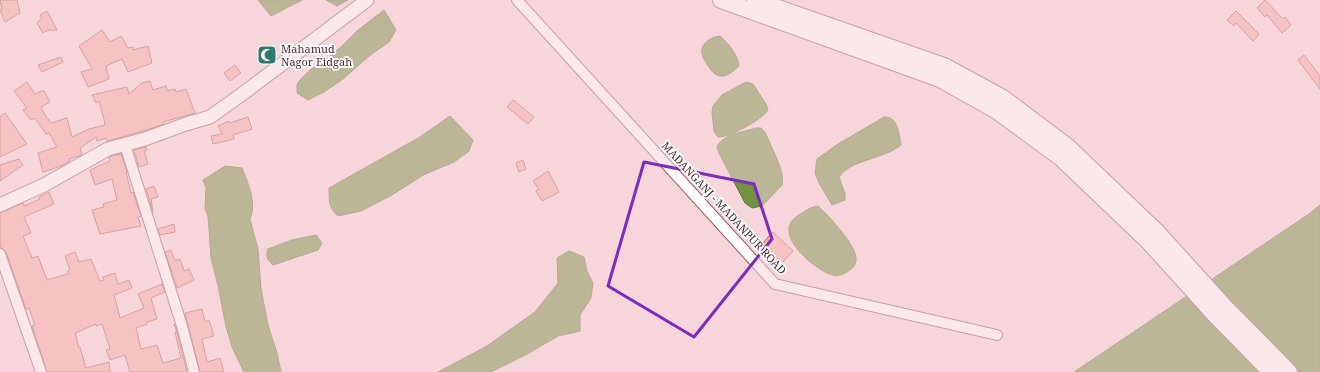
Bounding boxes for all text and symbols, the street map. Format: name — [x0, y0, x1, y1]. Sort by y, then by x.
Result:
place label: Mahamud Nagor Eidgah — [281, 41, 352, 69]
mosque icon: Mahamud Nagor Eidgah — [256, 44, 278, 66]
street label: MADANGANJ - MADANPUR ROAD — [659, 138, 790, 277]

